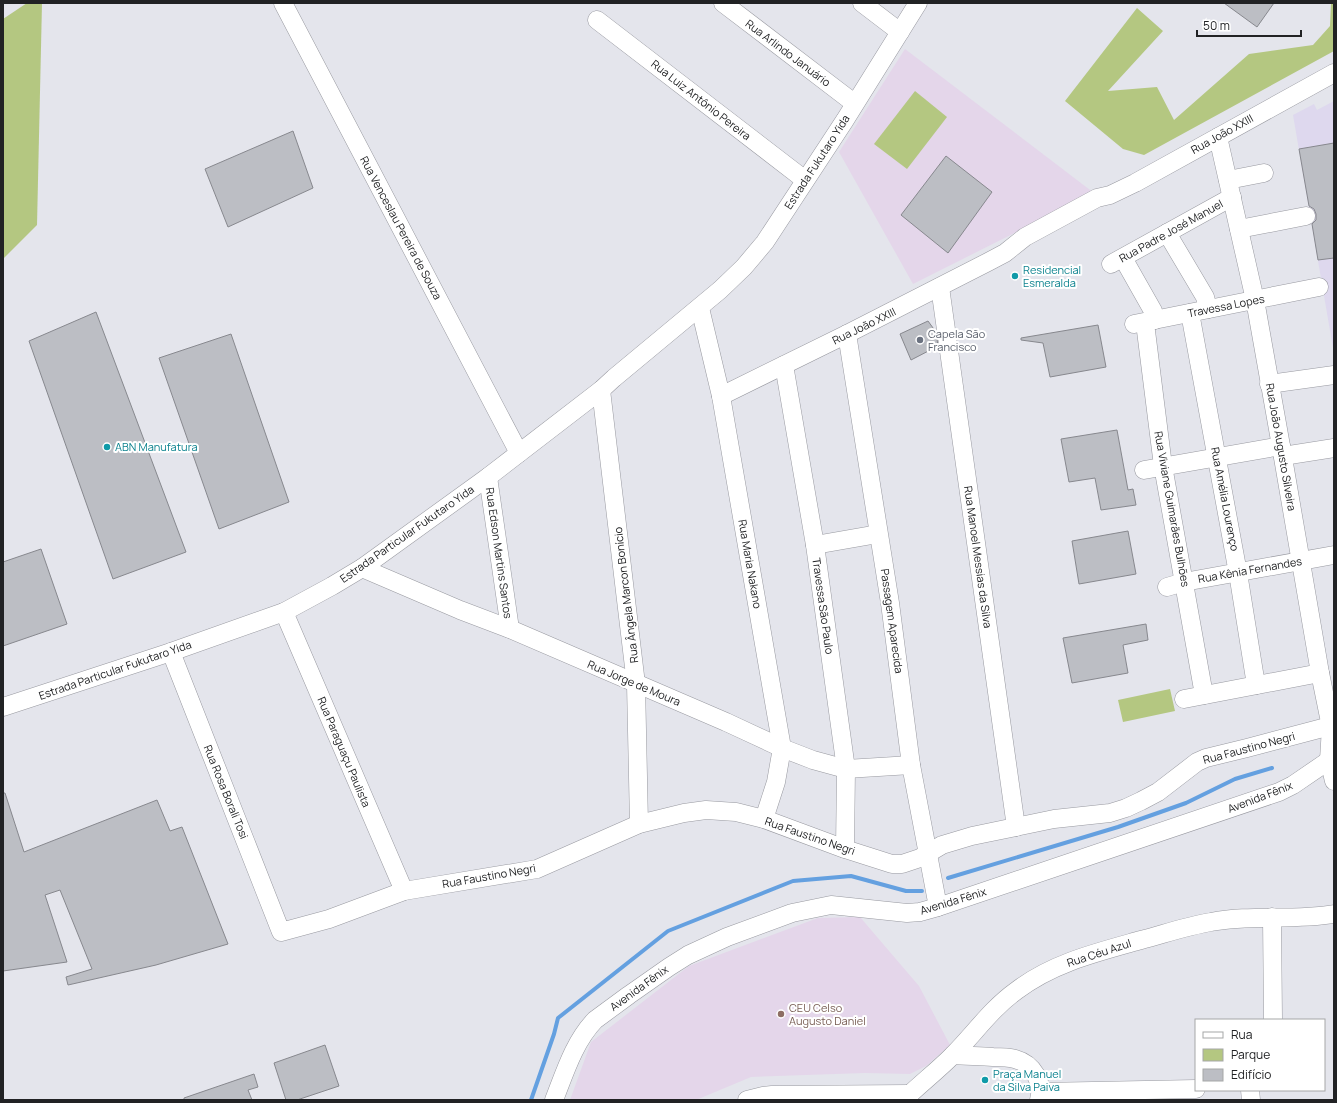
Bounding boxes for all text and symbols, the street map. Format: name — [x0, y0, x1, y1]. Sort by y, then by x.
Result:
scale bar — [1197, 12, 1301, 38]
street label: Rua Arlindo Januário — [743, 16, 834, 90]
text: 50 m — [1203, 17, 1230, 34]
street label: Rua Luiz Antônio Pereira — [649, 56, 754, 143]
street label: Rua João XXIII — [1188, 110, 1256, 157]
street label: Estrada Fukutaro Yida — [780, 112, 853, 212]
street label: Rua Venceslau Pereira de Souza — [357, 153, 446, 302]
street label: Rua Padre José Manuel — [1116, 196, 1225, 265]
place label: Residencial Esmeralda — [1023, 262, 1081, 290]
marker: Residencial Esmeralda — [1010, 271, 1020, 281]
street label: Travessa Lopes — [1186, 291, 1266, 320]
street label: Rua João XXIII — [829, 304, 898, 347]
place label: Capela São Francisco — [928, 326, 986, 354]
marker: Capela São Francisco — [915, 335, 925, 345]
street label: Rua João Augusto Silveira — [1263, 382, 1300, 512]
street label: Rua Viviane Guimarães Bulhões — [1151, 430, 1194, 588]
place label: ABN Manufatura — [115, 439, 198, 454]
marker: ABN Manufatura — [102, 442, 112, 452]
street label: Rua Amélia Lourenço — [1208, 446, 1243, 553]
street label: Estrada Particular Fukutaro Yida — [337, 481, 477, 586]
street label: Rua Manoel Messias da Silva — [961, 485, 996, 629]
street label: Rua Edson Martins Santos — [483, 486, 516, 620]
street label: Rua Maria Nakano — [735, 518, 766, 610]
street label: Rua Ângela Marcon Bonício — [610, 526, 641, 664]
street label: Rua Kênia Fernandes — [1197, 553, 1303, 586]
street label: Travessa São Paulo — [809, 557, 838, 655]
street label: Passagem Aparecida — [878, 568, 907, 674]
street label: Estrada Particular Fukutaro Yida — [37, 636, 193, 703]
street label: Rua Jorge de Moura — [585, 656, 683, 709]
street label: Rua Paraguaçu Paulista — [314, 694, 375, 809]
street label: Rua Faustino Negri — [1201, 728, 1297, 767]
street label: Rua Rosa Borali Tosi — [201, 743, 252, 841]
street label: Avenida Fênix — [1225, 777, 1295, 816]
street label: Rua Faustino Negri — [763, 813, 857, 858]
street label: Rua Faustino Negri — [441, 860, 537, 891]
street label: Avenida Fênix — [918, 883, 988, 918]
street label: Rua Céu Azul — [1065, 935, 1133, 970]
street label: Avenida Fênix — [607, 961, 671, 1014]
place label: CEU Celso Augusto Daniel — [789, 1000, 866, 1028]
marker: CEU Celso Augusto Daniel — [776, 1009, 786, 1019]
legend — [1195, 1019, 1325, 1091]
text: Rua — [1231, 1026, 1252, 1043]
text: Parque — [1231, 1046, 1270, 1063]
place label: Praça Manuel da Silva Paiva — [993, 1066, 1061, 1094]
text: Edifício — [1231, 1066, 1271, 1083]
marker: Praça Manuel da Silva Paiva — [980, 1075, 990, 1085]

